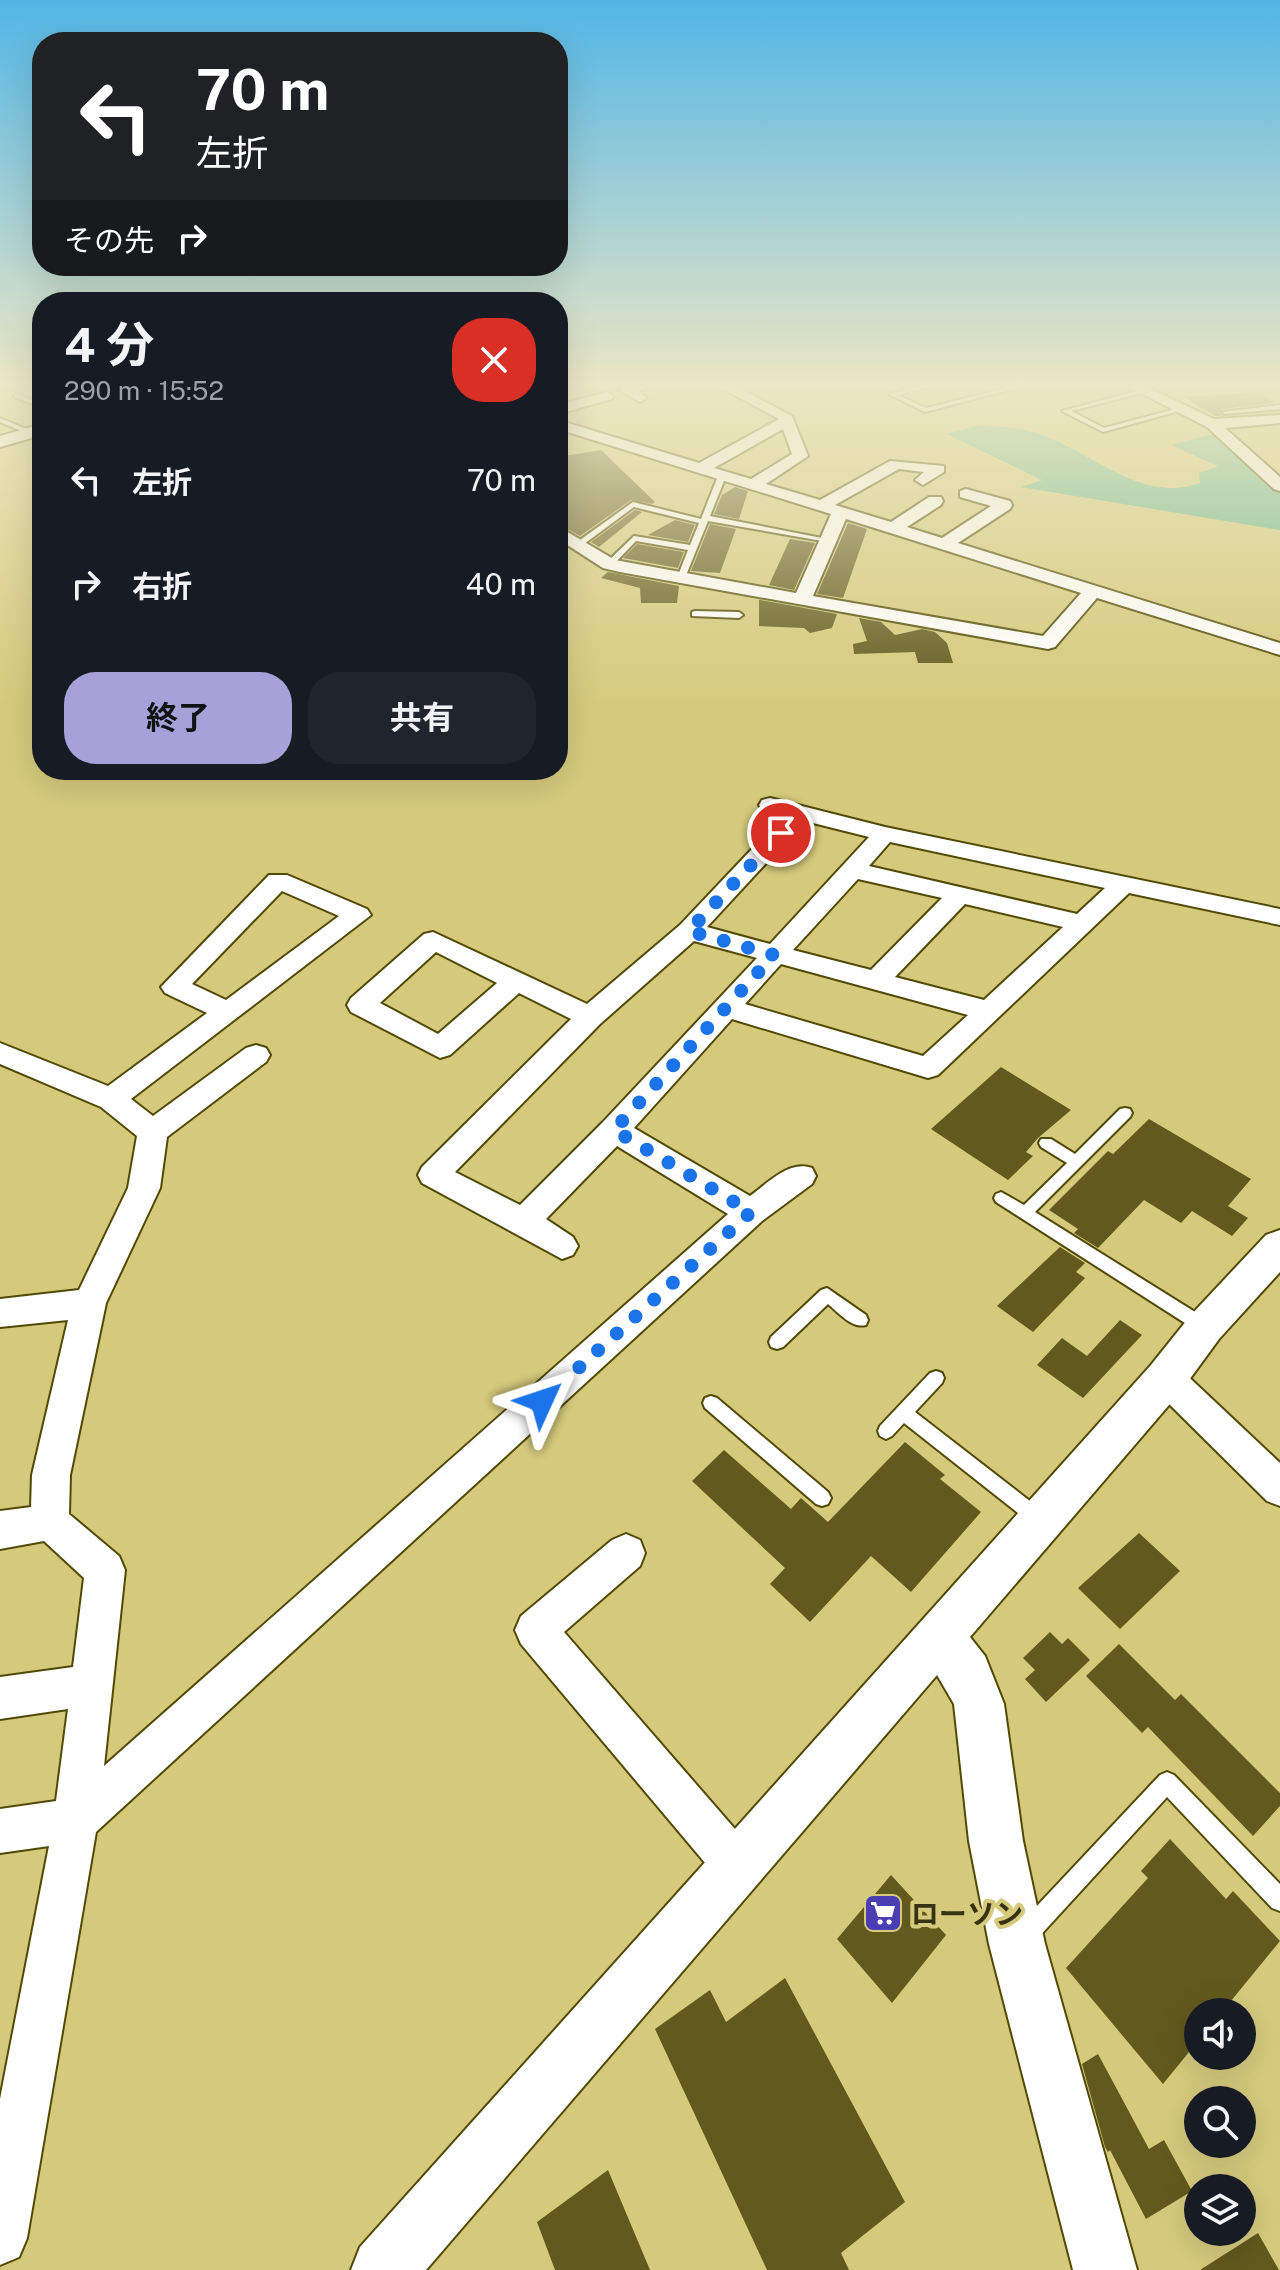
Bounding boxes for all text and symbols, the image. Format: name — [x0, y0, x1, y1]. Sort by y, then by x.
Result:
text: 70 m — [196, 57, 329, 123]
icon: left — [64, 64, 168, 168]
text: 左折 — [196, 132, 268, 174]
icon: right — [170, 216, 214, 260]
text: その先 — [64, 222, 154, 258]
text: 4 分 — [64, 316, 154, 373]
button: close — [452, 318, 536, 402]
text: 290 m · 15:52 — [64, 375, 224, 406]
icon: left — [64, 458, 108, 502]
text: 70 m — [467, 462, 536, 498]
text: 左折 — [132, 464, 192, 500]
icon: right — [64, 562, 108, 606]
text: 40 m — [466, 566, 536, 602]
text: 右折 — [132, 568, 192, 604]
button: 終了 — [64, 672, 292, 764]
button: 共有 — [308, 672, 536, 764]
pin — [747, 799, 815, 867]
icon: arrive — [759, 811, 803, 855]
position arrow — [500, 1359, 584, 1443]
supermarket icon: ローソン — [862, 1892, 904, 1934]
place label: ローソン — [911, 1897, 1023, 1930]
map controls — [1184, 1998, 1256, 2246]
button: sound — [1184, 1998, 1256, 2070]
button: search — [1184, 2086, 1256, 2158]
button: layers — [1184, 2174, 1256, 2246]

